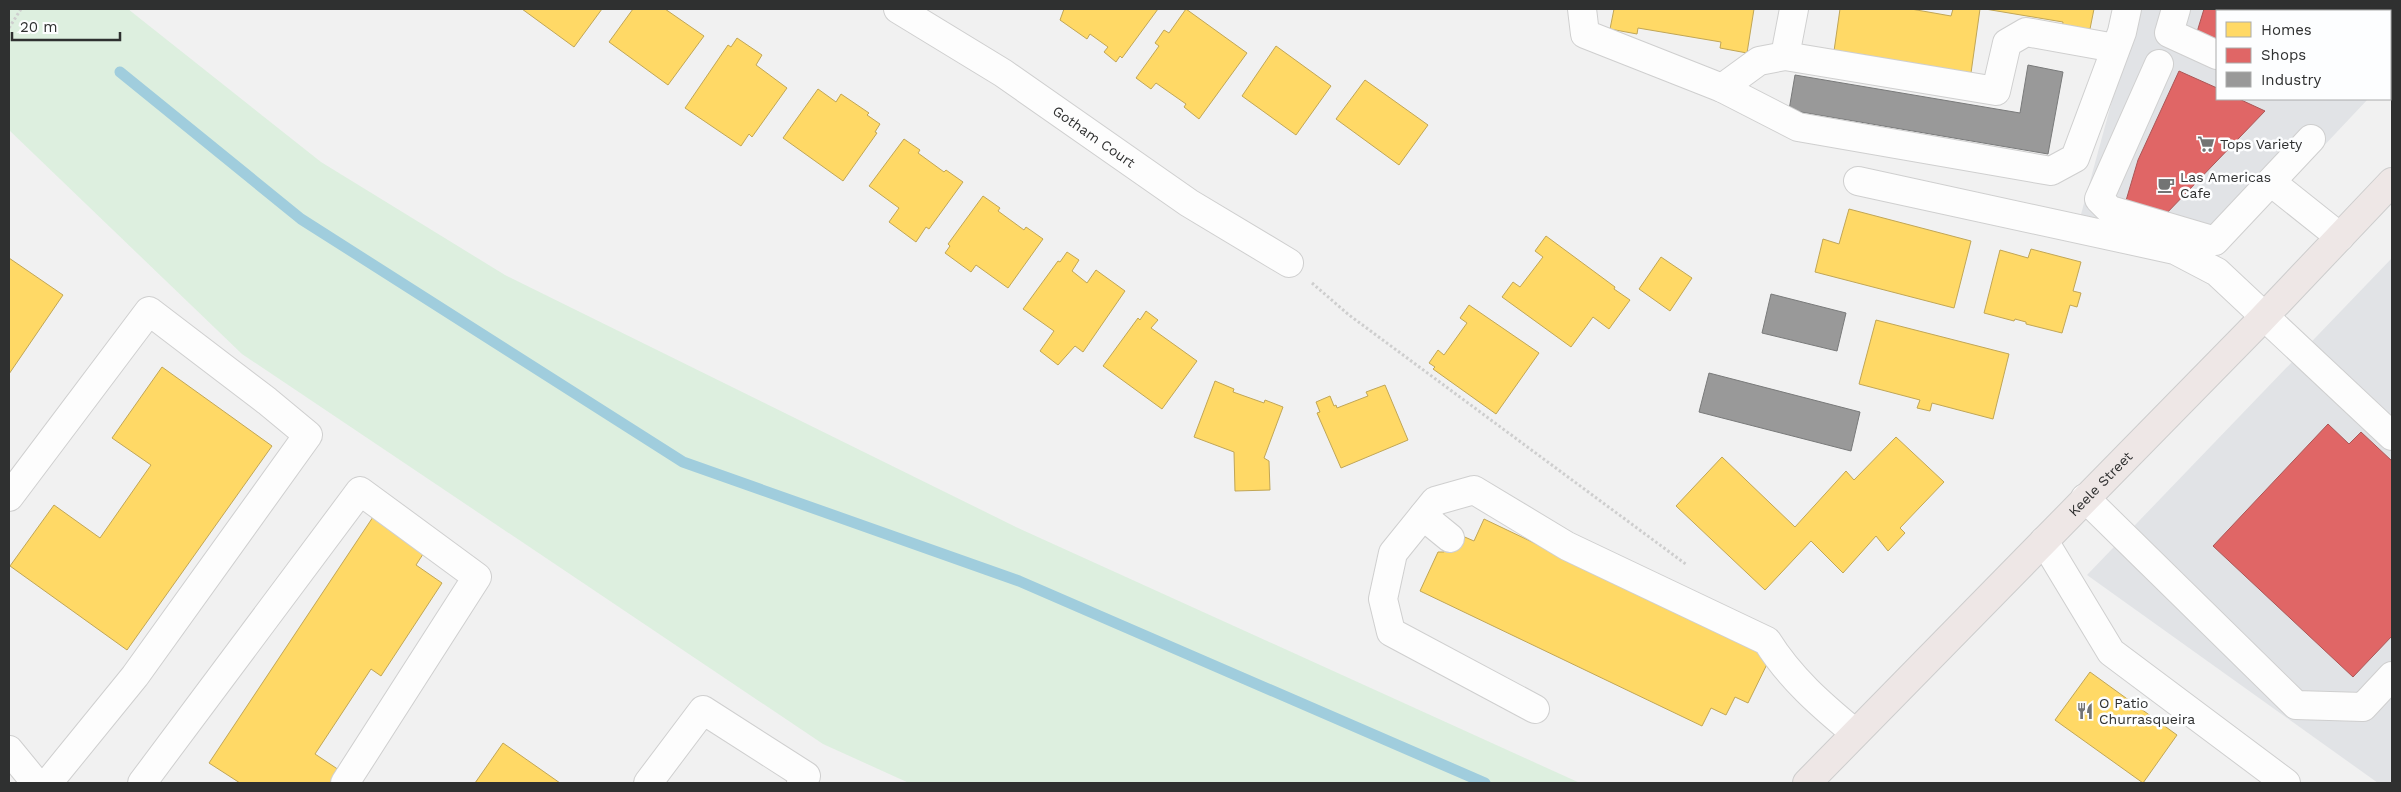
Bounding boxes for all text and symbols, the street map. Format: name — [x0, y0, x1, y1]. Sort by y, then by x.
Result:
scale bar — [12, 10, 120, 42]
legend — [2216, 10, 2391, 100]
text: 20 m — [20, 18, 58, 36]
text: Homes — [2261, 21, 2312, 39]
text: Shops — [2261, 46, 2306, 64]
text: Industry — [2261, 71, 2322, 89]
street label: Gotham Court — [1050, 102, 1138, 171]
supermarket icon: Tops Variety — [2196, 134, 2216, 154]
place label: Tops Variety — [2220, 136, 2303, 152]
place label: Las Americas Cafe — [2180, 169, 2271, 201]
cafe icon: Las Americas Cafe — [2156, 175, 2176, 195]
street label: Keele Street — [2065, 448, 2136, 519]
place label: O Patio Churrasqueira — [2099, 695, 2195, 727]
restaurant icon: O Patio Churrasqueira — [2075, 701, 2095, 721]

